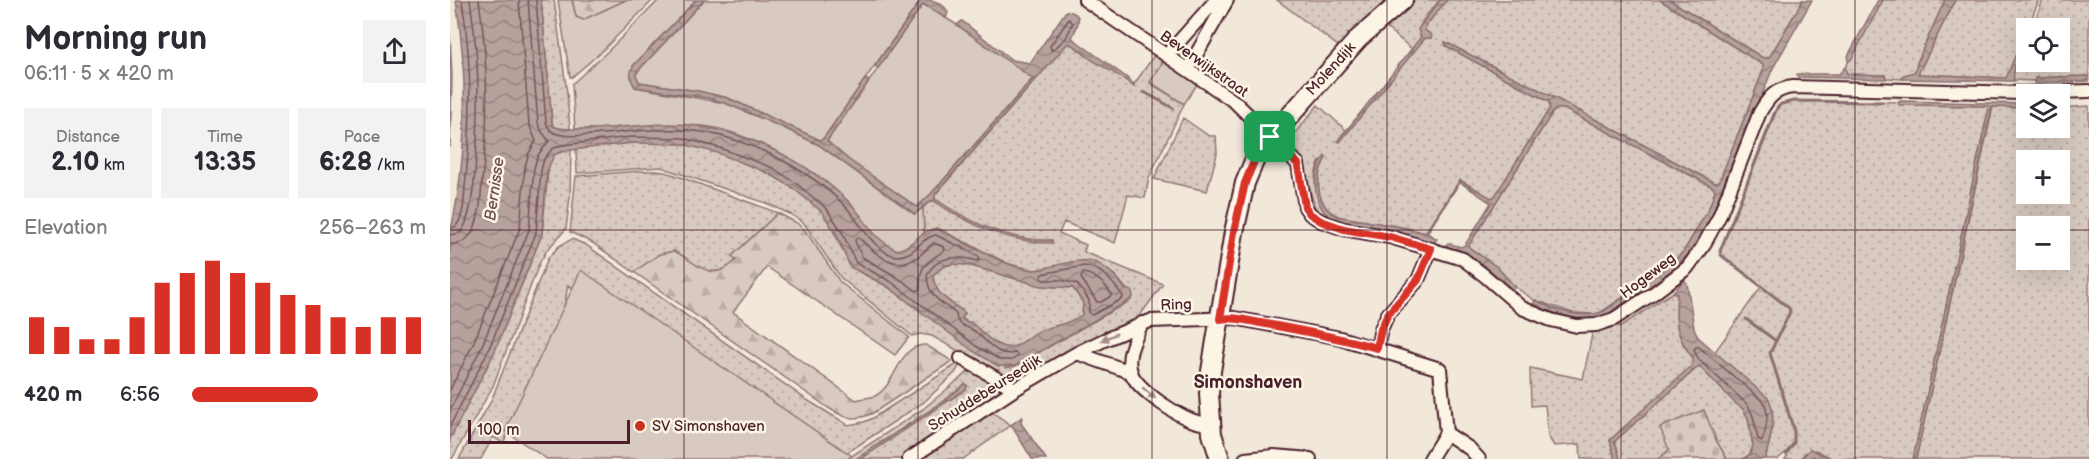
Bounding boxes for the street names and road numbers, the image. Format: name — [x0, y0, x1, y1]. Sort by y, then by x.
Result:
street label: Beverwijkstraat — [1156, 26, 1252, 102]
street label: Molendijk — [1302, 38, 1360, 100]
street label: Hogeweg — [1616, 249, 1680, 303]
street label: Ring — [1160, 295, 1192, 315]
street label: Schuddebeursedijk — [925, 350, 1046, 436]

